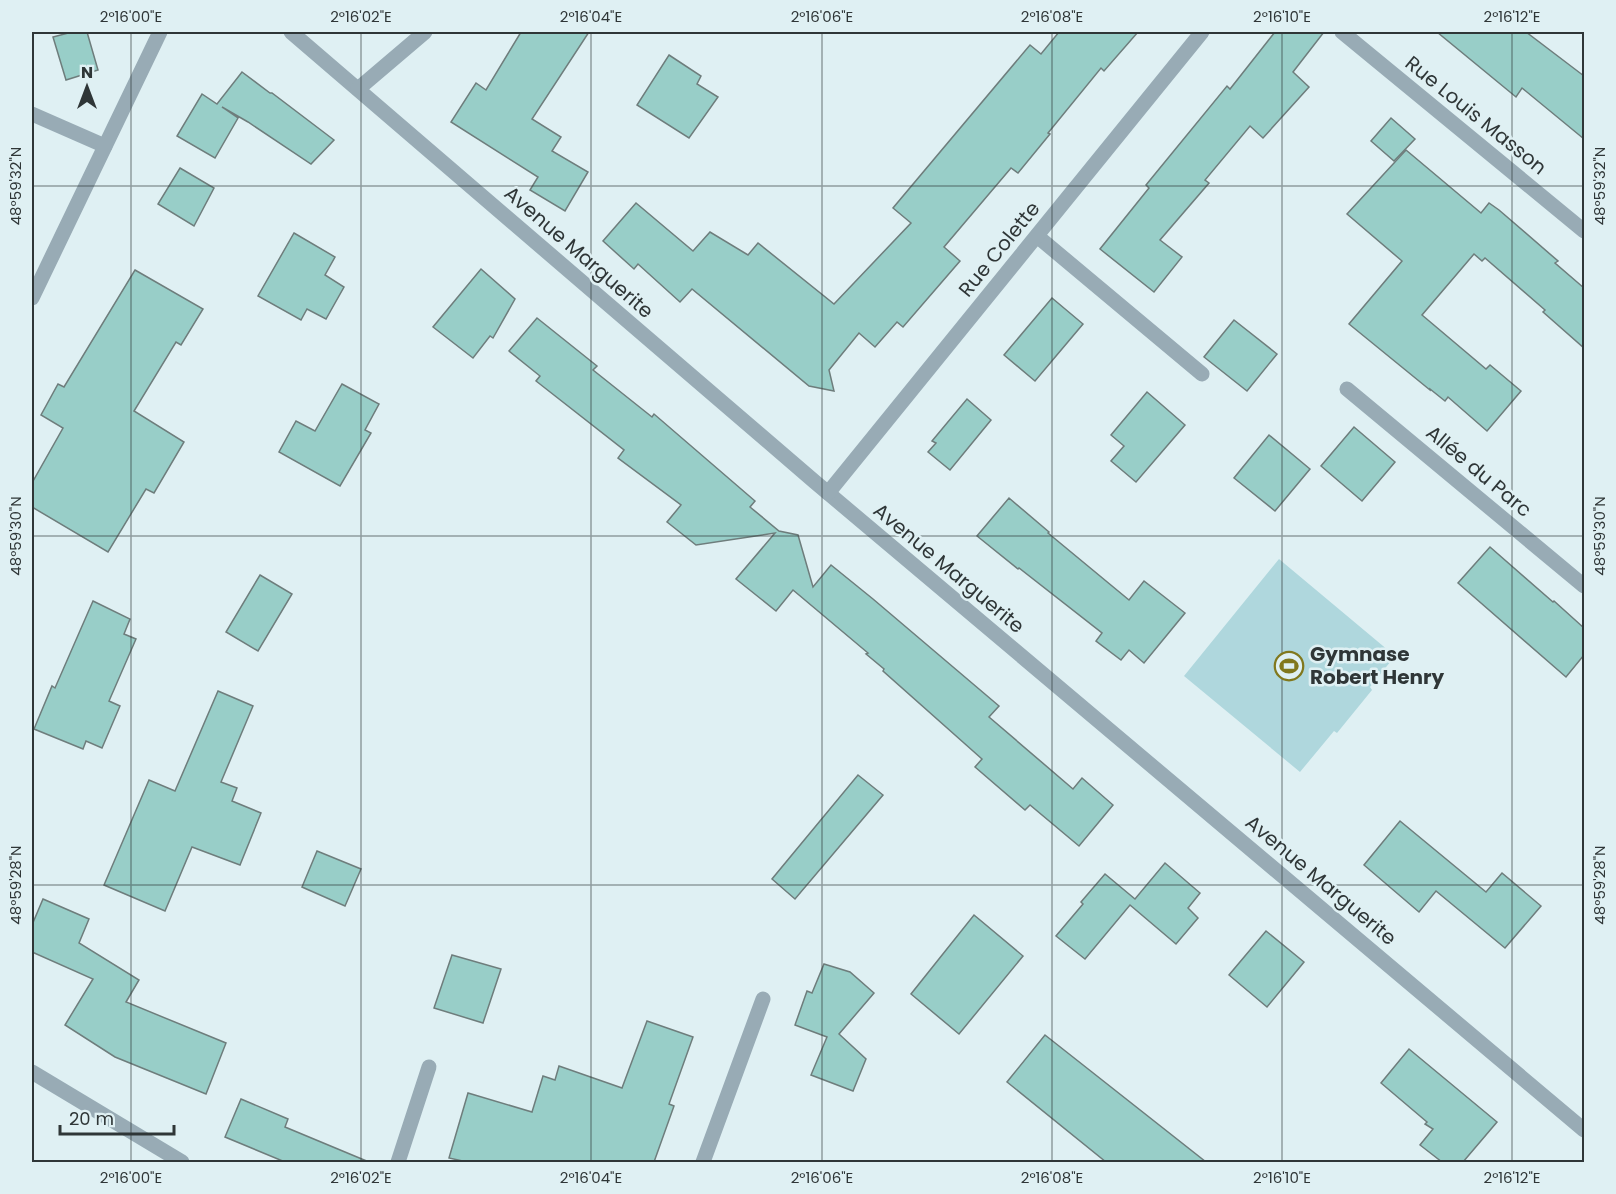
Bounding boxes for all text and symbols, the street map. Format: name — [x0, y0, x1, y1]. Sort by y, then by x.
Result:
text: 2°16'00"E — [100, 6, 162, 27]
text: 2°16'02"E — [330, 6, 392, 27]
text: 2°16'04"E — [560, 6, 622, 27]
text: 2°16'06"E — [791, 6, 853, 27]
text: 2°16'08"E — [1021, 6, 1083, 27]
text: 2°16'10"E — [1253, 6, 1311, 27]
text: 2°16'12"E — [1484, 6, 1541, 27]
street label: Rue Louis Masson — [1399, 49, 1553, 181]
north arrow — [57, 57, 117, 117]
text: N — [81, 61, 93, 84]
text: 48°59'32"N — [5, 147, 26, 225]
text: 48°59'32"N — [1589, 147, 1610, 225]
street label: Avenue Marguerite — [498, 179, 660, 325]
street label: Rue Colette — [952, 195, 1046, 303]
street label: Allée du Parc — [1420, 419, 1538, 523]
text: 48°59'30"N — [5, 496, 26, 576]
street label: Avenue Marguerite — [867, 496, 1031, 640]
text: 48°59'30"N — [1589, 496, 1610, 576]
place label: Gymnase Robert Henry — [1310, 640, 1445, 691]
sports icon: Gymnase Robert Henry — [1273, 650, 1305, 682]
street label: Avenue Marguerite — [1239, 808, 1403, 952]
text: 48°59'28"N — [5, 845, 26, 925]
text: 48°59'28"N — [1589, 845, 1610, 925]
scale bar — [60, 1098, 174, 1136]
text: 20 m — [69, 1106, 114, 1131]
text: 2°16'00"E — [100, 1167, 162, 1188]
text: 2°16'02"E — [330, 1167, 392, 1188]
text: 2°16'04"E — [560, 1167, 622, 1188]
text: 2°16'06"E — [791, 1167, 853, 1188]
text: 2°16'08"E — [1021, 1167, 1083, 1188]
text: 2°16'10"E — [1253, 1167, 1311, 1188]
text: 2°16'12"E — [1484, 1167, 1541, 1188]

